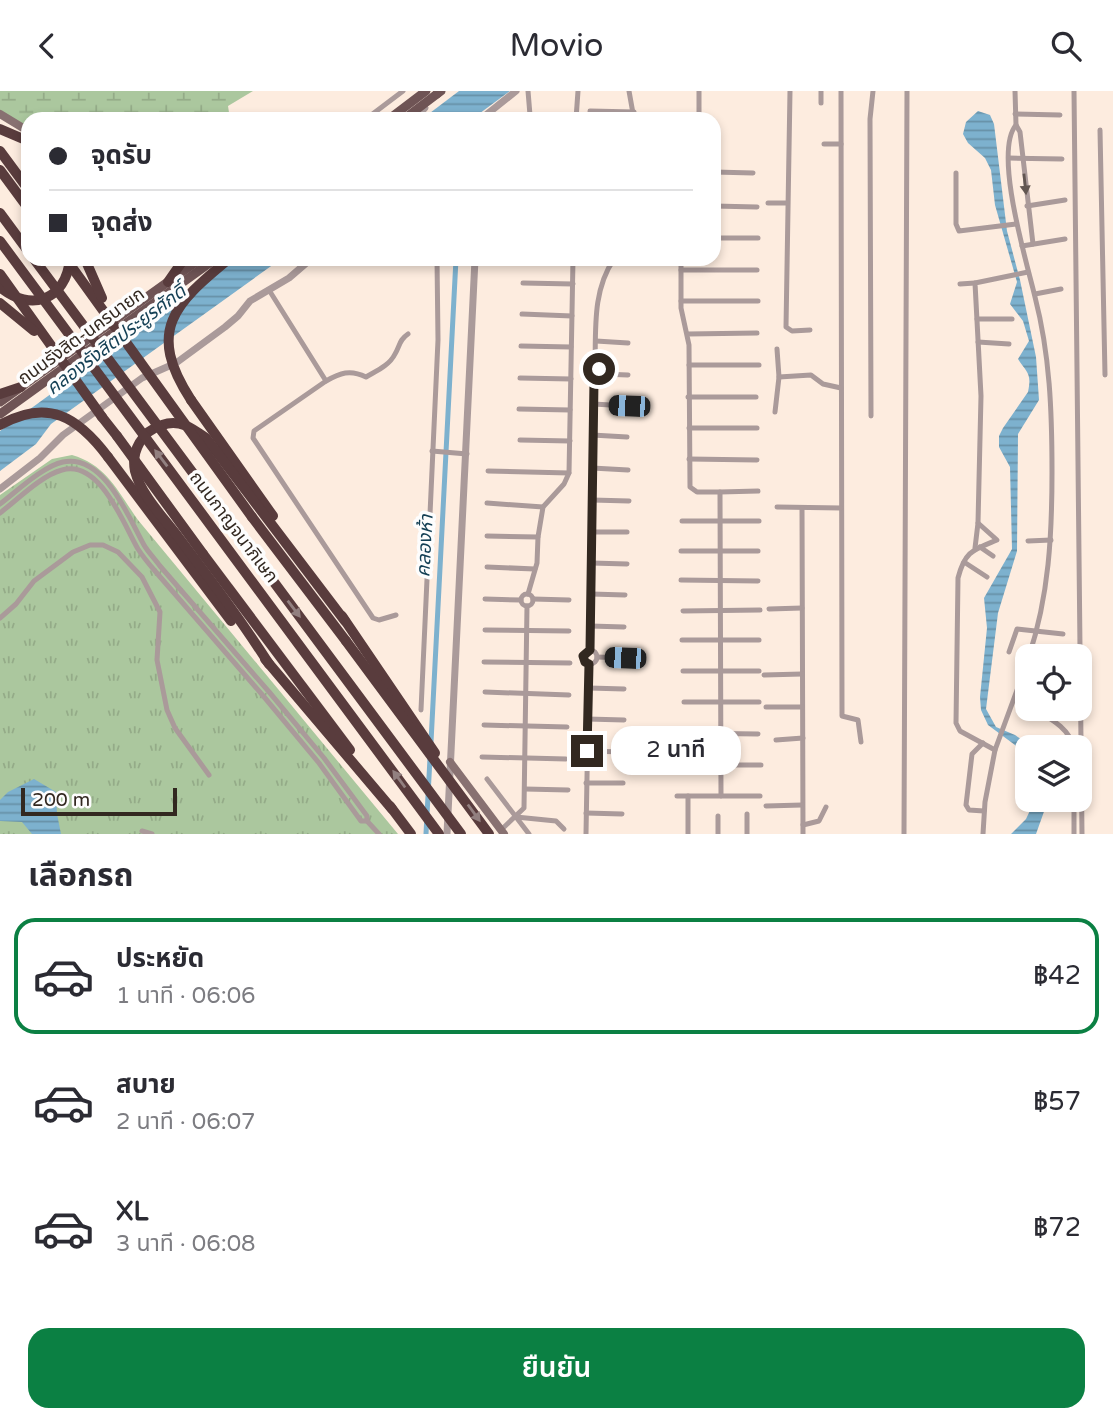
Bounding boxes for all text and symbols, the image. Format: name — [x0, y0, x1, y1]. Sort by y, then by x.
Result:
icon: back — [28, 27, 66, 65]
text: Movio — [509, 27, 604, 65]
icon: search — [1047, 27, 1085, 65]
text: จุดรับ — [91, 140, 152, 171]
one-way arrow — [1019, 173, 1030, 195]
text: จุดส่ง — [91, 207, 153, 238]
water label: คลองรังสิตประยูรศักดิ์ — [41, 277, 195, 400]
street label: ถนนรังสิต-นครนายก — [13, 283, 149, 389]
route start — [583, 353, 615, 385]
car — [608, 395, 651, 417]
one-way arrow — [154, 449, 168, 467]
street label: ถนนกาญจนาภิเษก — [185, 467, 283, 587]
water label: คลองห้า — [412, 513, 438, 578]
one-way arrow — [287, 599, 302, 617]
map controls — [1015, 644, 1092, 812]
button: locate — [1015, 644, 1092, 721]
car — [604, 647, 647, 669]
callout: 2 นาที — [612, 727, 741, 775]
route end — [571, 735, 603, 767]
button: layers — [1015, 735, 1092, 812]
text: 2 นาที — [646, 736, 706, 764]
one-way arrow — [392, 770, 406, 788]
scale bar — [21, 785, 177, 817]
text: 200 m — [32, 789, 90, 811]
one-way arrow — [467, 804, 482, 822]
text: เลือกรถ — [28, 857, 133, 895]
text: ประหยัด — [116, 943, 204, 974]
icon: car — [32, 945, 95, 1008]
text: ฿42 — [1033, 960, 1081, 991]
text: 1 นาที · 06:06 — [116, 982, 256, 1010]
text: สบาย — [116, 1069, 176, 1100]
icon: car — [32, 1071, 95, 1134]
text: ฿57 — [1033, 1086, 1081, 1117]
text: 2 นาที · 06:07 — [116, 1108, 256, 1136]
text: XL — [116, 1196, 148, 1227]
icon: car — [32, 1197, 95, 1260]
text: ฿72 — [1033, 1212, 1081, 1243]
text: 3 นาที · 06:08 — [116, 1230, 256, 1258]
button: ยืนยัน — [28, 1328, 1085, 1408]

